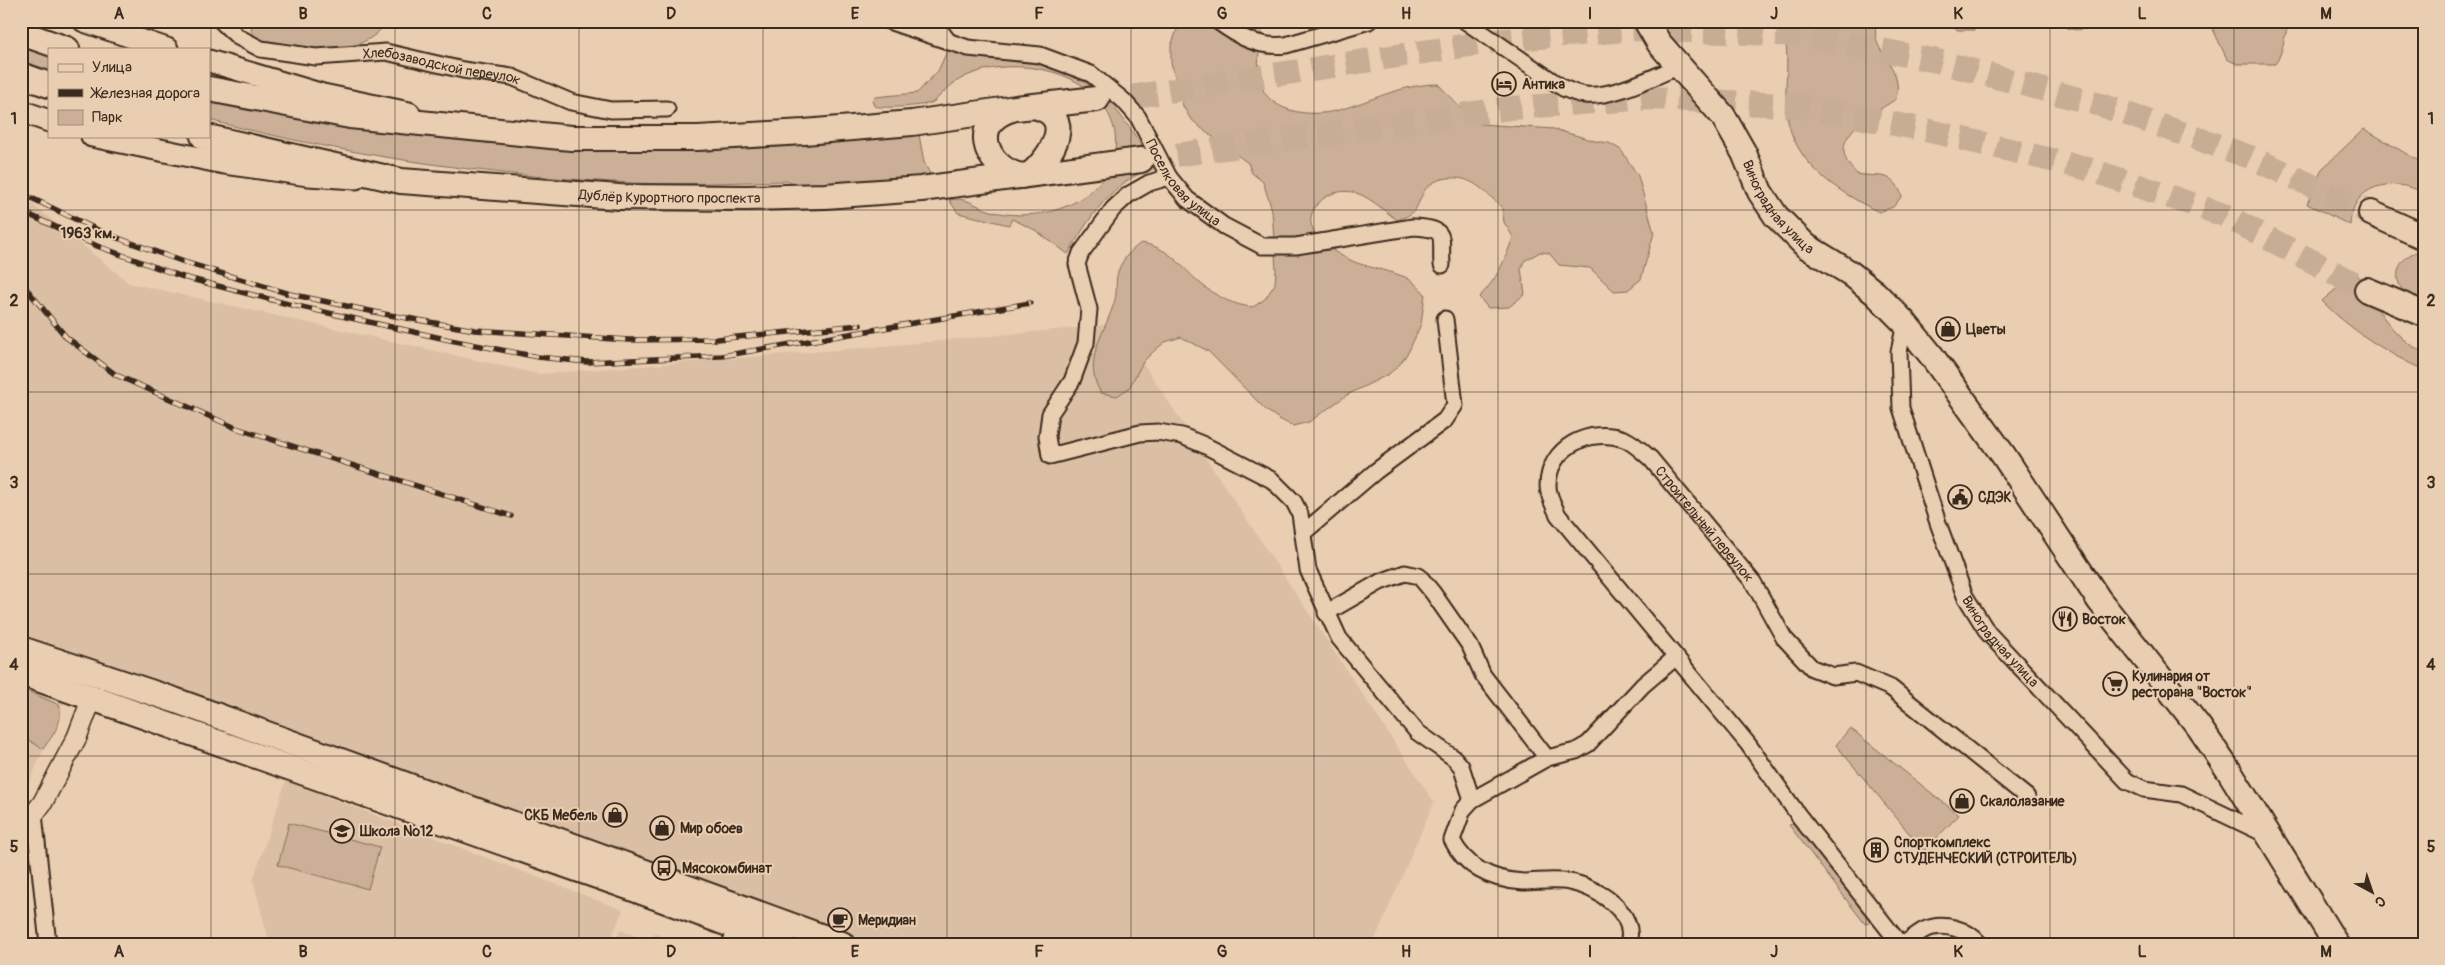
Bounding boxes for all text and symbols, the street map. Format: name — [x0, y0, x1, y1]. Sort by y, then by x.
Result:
text: A — [114, 4, 125, 24]
text: B — [298, 4, 308, 24]
text: C — [482, 4, 492, 24]
text: D — [666, 4, 676, 24]
text: E — [851, 4, 860, 24]
text: F — [1034, 4, 1044, 24]
text: G — [1217, 4, 1228, 24]
text: H — [1401, 4, 1411, 24]
text: I — [1588, 4, 1592, 24]
text: J — [1770, 4, 1778, 24]
text: K — [1953, 4, 1963, 24]
text: L — [2137, 4, 2147, 24]
text: M — [2320, 4, 2332, 24]
street label: Хлебозаводской переулок — [362, 44, 523, 89]
legend — [48, 48, 210, 138]
text: Улица — [92, 58, 132, 77]
hotel icon: Антика — [1491, 71, 1517, 97]
place label: Антика — [1522, 76, 1566, 93]
text: Железная дорога — [90, 84, 200, 103]
text: Парк — [92, 108, 123, 127]
text: 1 — [11, 109, 17, 129]
text: 1 — [2428, 109, 2434, 129]
street label: Поселковая улица — [1142, 136, 1224, 230]
street label: Виноградная улица — [1739, 158, 1817, 258]
street label: Дублёр Курортного проспекта — [577, 186, 761, 207]
district label: 1963 км. — [61, 224, 115, 243]
text: 2 — [10, 291, 19, 311]
text: 2 — [2427, 291, 2436, 311]
shop icon: Цветы — [1935, 316, 1961, 342]
place label: Цветы — [1966, 321, 2006, 338]
street label: Строительный переулок — [1651, 463, 1757, 585]
text: 3 — [10, 473, 19, 493]
text: 3 — [2427, 473, 2436, 493]
public building icon: СДЭК — [1947, 484, 1973, 510]
place label: СДЭК — [1978, 489, 2012, 506]
street label: Виноградная улица — [1958, 593, 2042, 691]
restaurant icon: Восток — [2052, 606, 2078, 632]
place label: Восток — [2082, 611, 2126, 628]
text: 4 — [9, 655, 19, 675]
text: 4 — [2426, 655, 2436, 675]
place label: Кулинария от ресторана "Восток" — [2132, 668, 2252, 701]
supermarket icon: Кулинария от ресторана "Восток" — [2102, 671, 2128, 697]
shop icon: Скалолазание — [1949, 788, 1975, 814]
place label: Скалолазание — [1980, 793, 2066, 810]
shop icon: СКБ Мебель — [602, 802, 628, 828]
place label: СКБ Мебель — [524, 807, 598, 824]
shop icon: Мир обоев — [649, 815, 675, 841]
school or university icon: Школа №12 — [329, 818, 355, 844]
place label: Мир обоев — [680, 820, 743, 837]
place label: Школа №12 — [359, 823, 434, 840]
place label: Спорткомплекс СТУДЕНЧЕСКИЙ (СТРОИТЕЛЬ) — [1894, 834, 2077, 867]
text: 5 — [10, 837, 19, 857]
building icon: Спорткомплекс СТУДЕНЧЕСКИЙ (СТРОИТЕЛЬ) — [1863, 837, 1889, 863]
text: 5 — [2427, 837, 2436, 857]
bus stop icon: Мясокомбинат — [651, 855, 677, 881]
place label: Мясокомбинат — [682, 860, 773, 877]
north arrow — [2348, 868, 2398, 918]
text: С — [2371, 892, 2389, 911]
cafe icon: Меридиан — [827, 907, 853, 933]
place label: Меридиан — [858, 912, 916, 929]
text: A — [114, 942, 125, 962]
text: B — [298, 942, 308, 962]
text: C — [482, 942, 492, 962]
text: D — [666, 942, 676, 962]
text: E — [851, 942, 860, 962]
text: F — [1034, 942, 1044, 962]
text: G — [1217, 942, 1228, 962]
text: H — [1401, 942, 1411, 962]
text: I — [1588, 942, 1592, 962]
text: J — [1770, 942, 1778, 962]
text: K — [1953, 942, 1963, 962]
text: L — [2137, 942, 2147, 962]
text: M — [2320, 942, 2332, 962]

